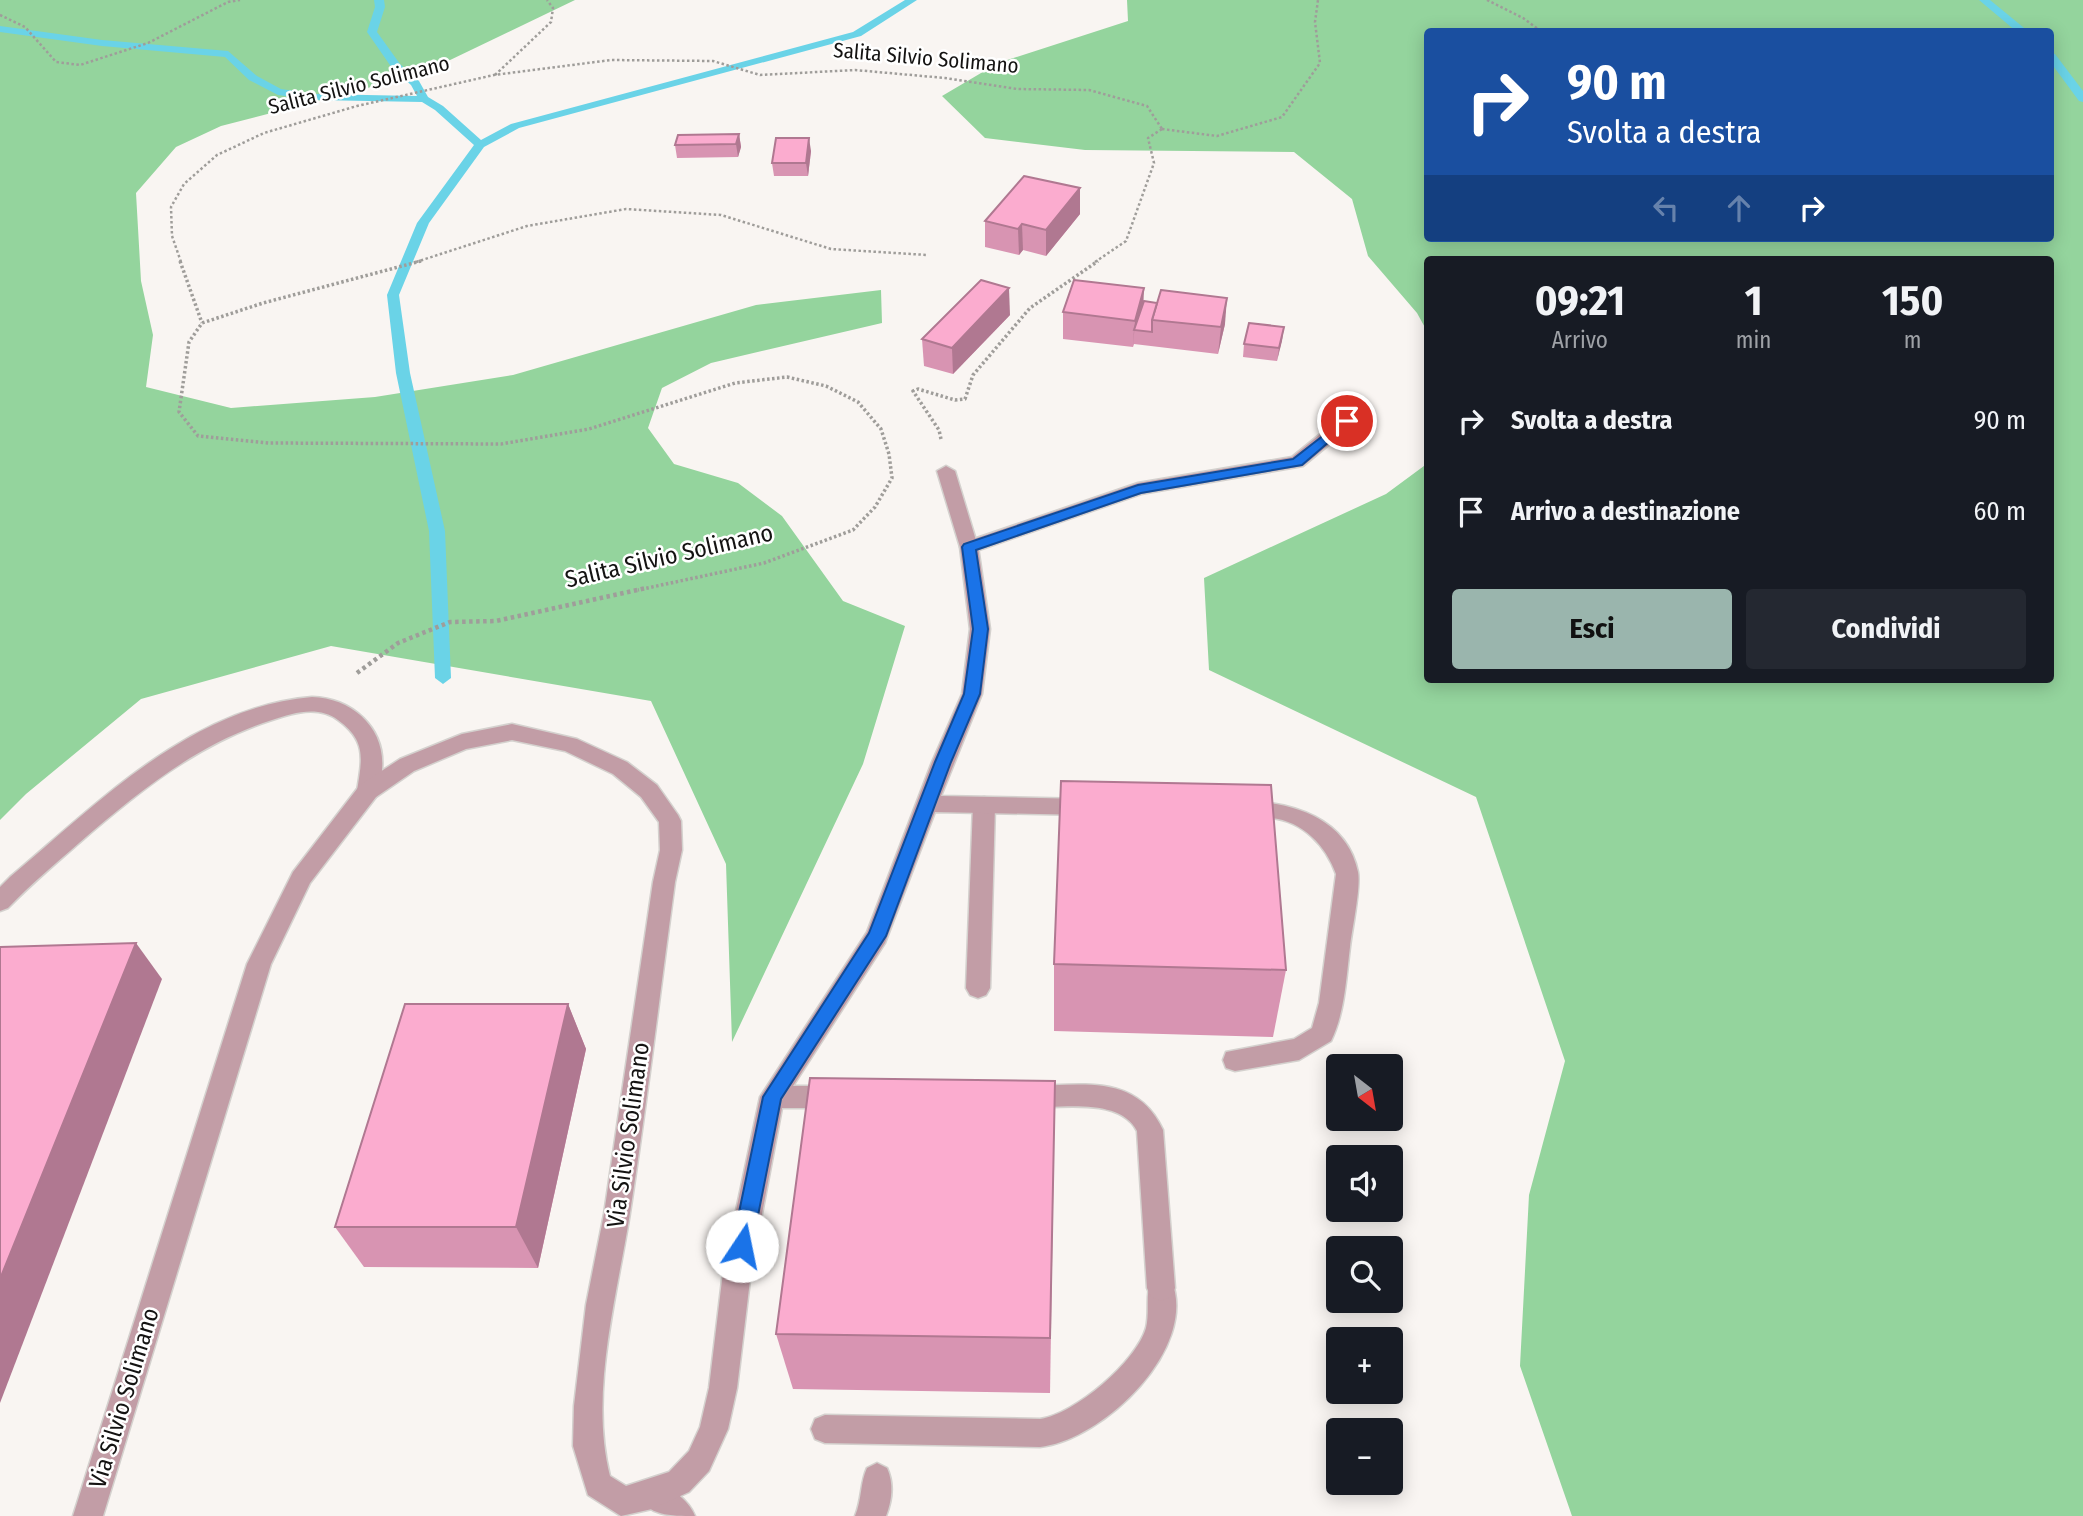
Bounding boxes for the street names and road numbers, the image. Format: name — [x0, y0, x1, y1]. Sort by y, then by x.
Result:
street label: Salita Silvio Solimano — [832, 37, 1020, 79]
street label: Salita Silvio Solimano — [266, 50, 452, 120]
street label: Salita Silvio Solimano — [562, 518, 776, 594]
street label: Via Silvio Solimano — [601, 1040, 655, 1230]
street label: Via Silvio Solimano — [83, 1304, 165, 1492]

